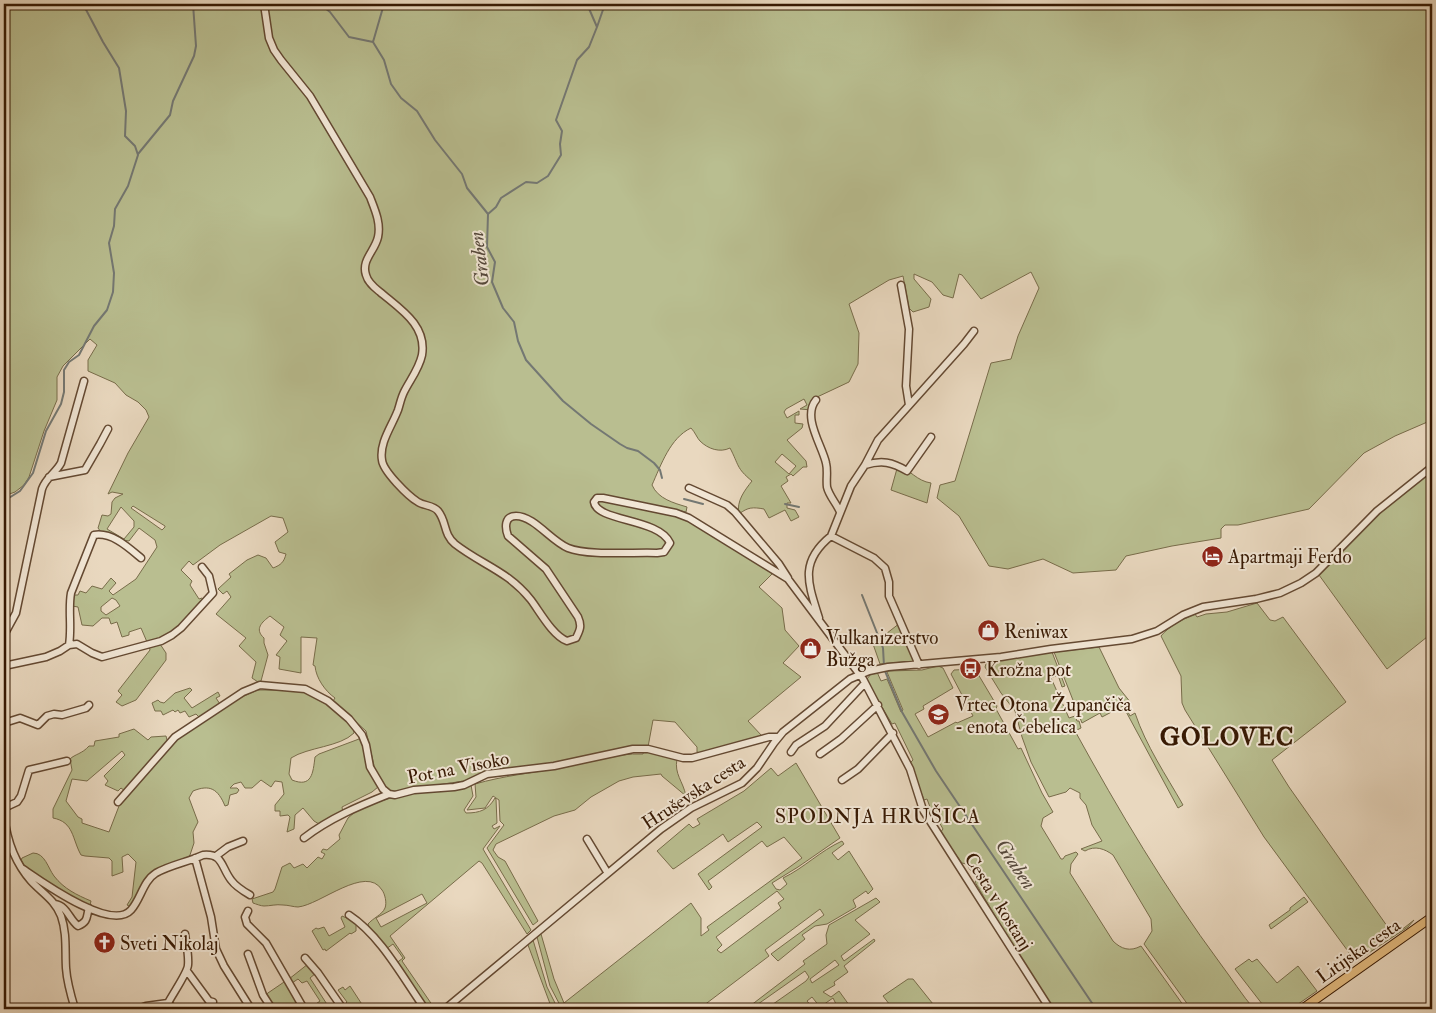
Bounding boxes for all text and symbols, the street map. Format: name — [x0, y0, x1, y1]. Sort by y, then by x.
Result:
water label: Graben — [464, 230, 495, 288]
hotel icon: Apartmaji Ferdo — [1200, 544, 1224, 568]
place label: Apartmaji Ferdo — [1227, 545, 1352, 570]
shop icon: Reniwax — [976, 619, 1000, 643]
place label: Reniwax — [1004, 620, 1069, 644]
place label: Vulkanizerstvo Bužga — [826, 626, 939, 672]
shop icon: Vulkanizerstvo Bužga — [798, 636, 822, 660]
bus stop icon: Krožna pot — [958, 657, 982, 681]
place label: Krožna pot — [986, 658, 1071, 683]
place label: Vrtec Otona Župančiča - enota Čebelica — [955, 691, 1132, 739]
school or university icon: Vrtec Otona Župančiča - enota Čebelica — [927, 703, 951, 727]
district label: GOLOVEC — [1160, 722, 1294, 753]
street label: Pot na Visoko — [405, 746, 511, 790]
street label: Hruševska cesta — [637, 750, 750, 835]
district label: SPODNJA HRUŠICA — [775, 803, 981, 829]
water label: Graben — [990, 834, 1041, 894]
street label: Cesta v kostanj — [959, 848, 1038, 955]
street label: Litijska cesta — [1312, 913, 1406, 989]
church icon: Sveti Nikolaj — [92, 931, 116, 955]
place label: Sveti Nikolaj — [120, 932, 218, 956]

